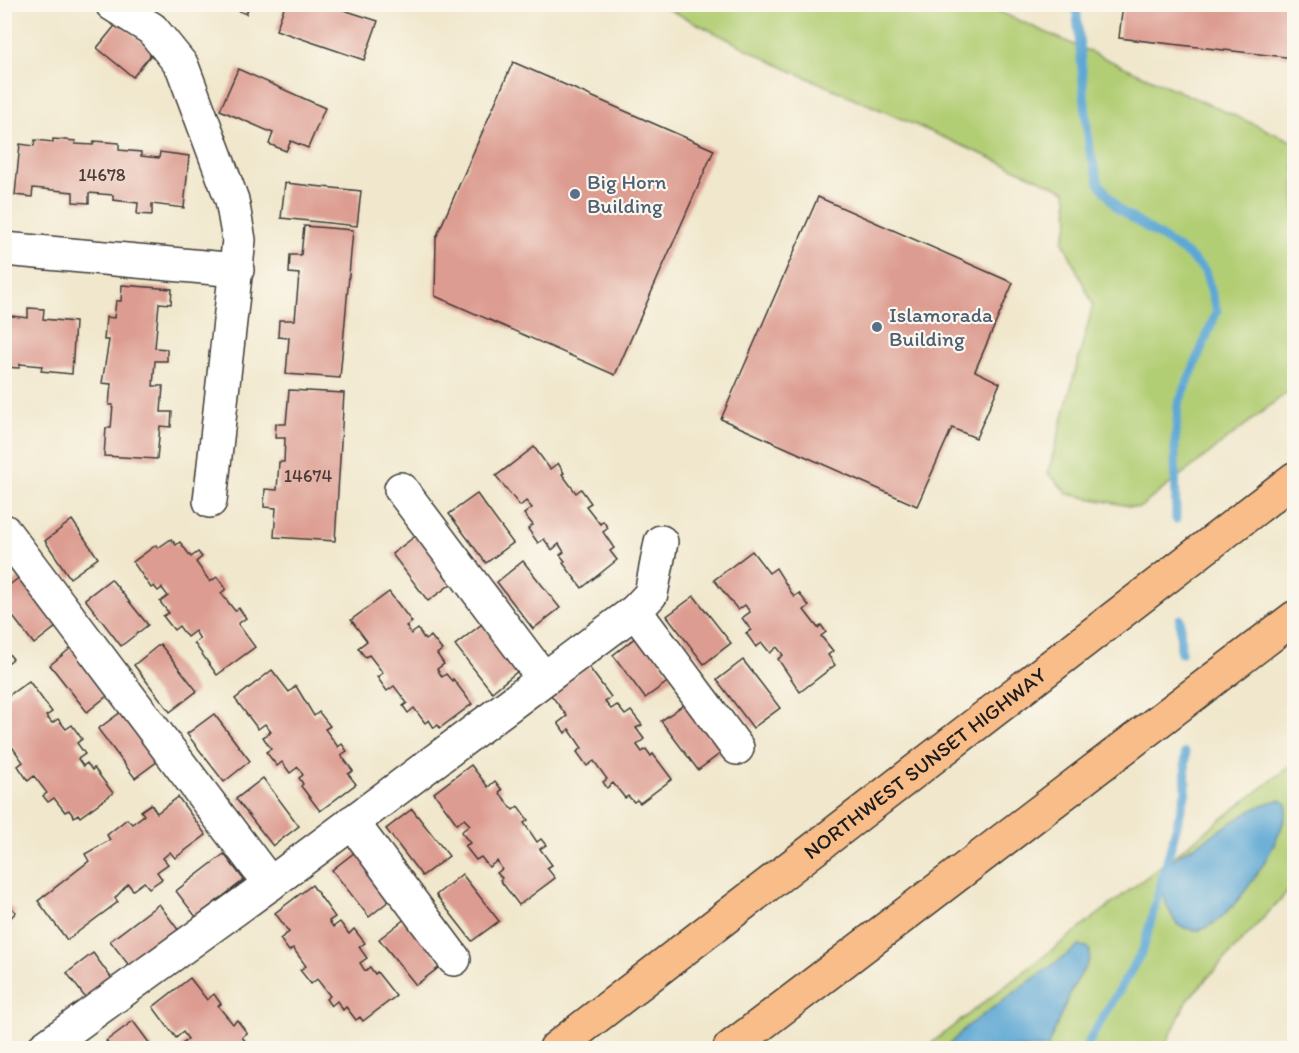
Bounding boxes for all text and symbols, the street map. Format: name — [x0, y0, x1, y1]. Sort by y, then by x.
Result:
house number: 14678 — [78, 164, 126, 186]
place label: Big Horn Building — [587, 169, 667, 218]
marker: Big Horn Building — [568, 187, 582, 201]
place label: Islamorada Building — [889, 302, 993, 351]
marker: Islamorada Building — [870, 320, 884, 334]
house number: 14674 — [284, 465, 332, 487]
street label: NORTHWEST SUNSET HIGHWAY — [799, 662, 1051, 864]

